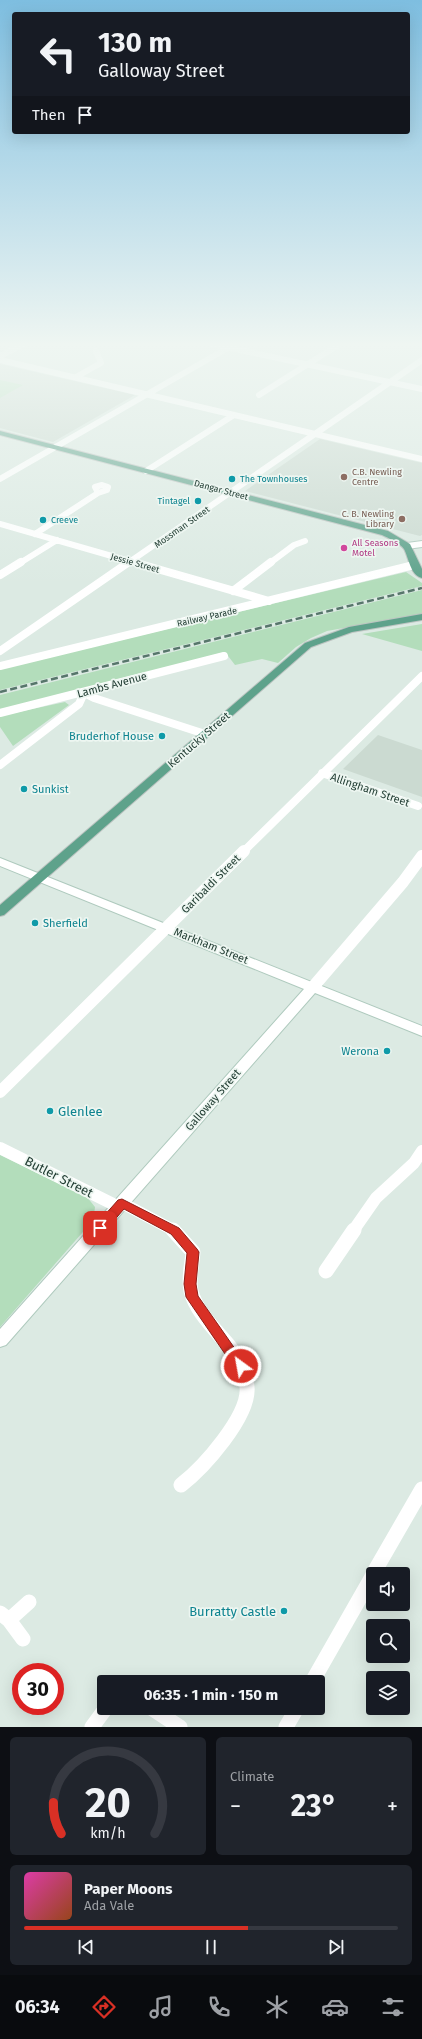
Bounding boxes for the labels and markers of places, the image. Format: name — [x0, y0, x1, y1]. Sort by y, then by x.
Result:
place label: C.B. Newling Centre — [352, 467, 402, 487]
marker: C.B. Newling Centre — [339, 472, 349, 482]
marker: The Townhouses — [227, 474, 237, 484]
place label: The Townhouses — [240, 474, 307, 484]
place label: Tintagel — [157, 496, 190, 506]
marker: Tintagel — [193, 496, 203, 506]
place label: C. B. Newling Library — [342, 509, 395, 529]
marker: C. B. Newling Library — [397, 514, 407, 524]
marker: Creeve — [38, 515, 48, 525]
place label: Creeve — [51, 515, 78, 525]
place label: All Seasons Motel — [352, 538, 398, 558]
marker: All Seasons Motel — [339, 543, 349, 553]
place label: Bruderhof House — [69, 730, 154, 743]
marker: Bruderhof House — [157, 731, 167, 741]
place label: Sunkist — [32, 783, 69, 796]
marker: Sunkist — [19, 784, 29, 794]
place label: Sherfield — [43, 917, 88, 930]
marker: Sherfield — [30, 918, 40, 928]
place label: Werona — [341, 1045, 379, 1058]
marker: Werona — [382, 1046, 392, 1056]
place label: Glenlee — [58, 1104, 103, 1119]
marker: Glenlee — [45, 1106, 55, 1116]
pin — [83, 1211, 117, 1245]
place label: Burratty Castle — [189, 1604, 276, 1619]
marker: Burratty Castle — [279, 1606, 289, 1616]

